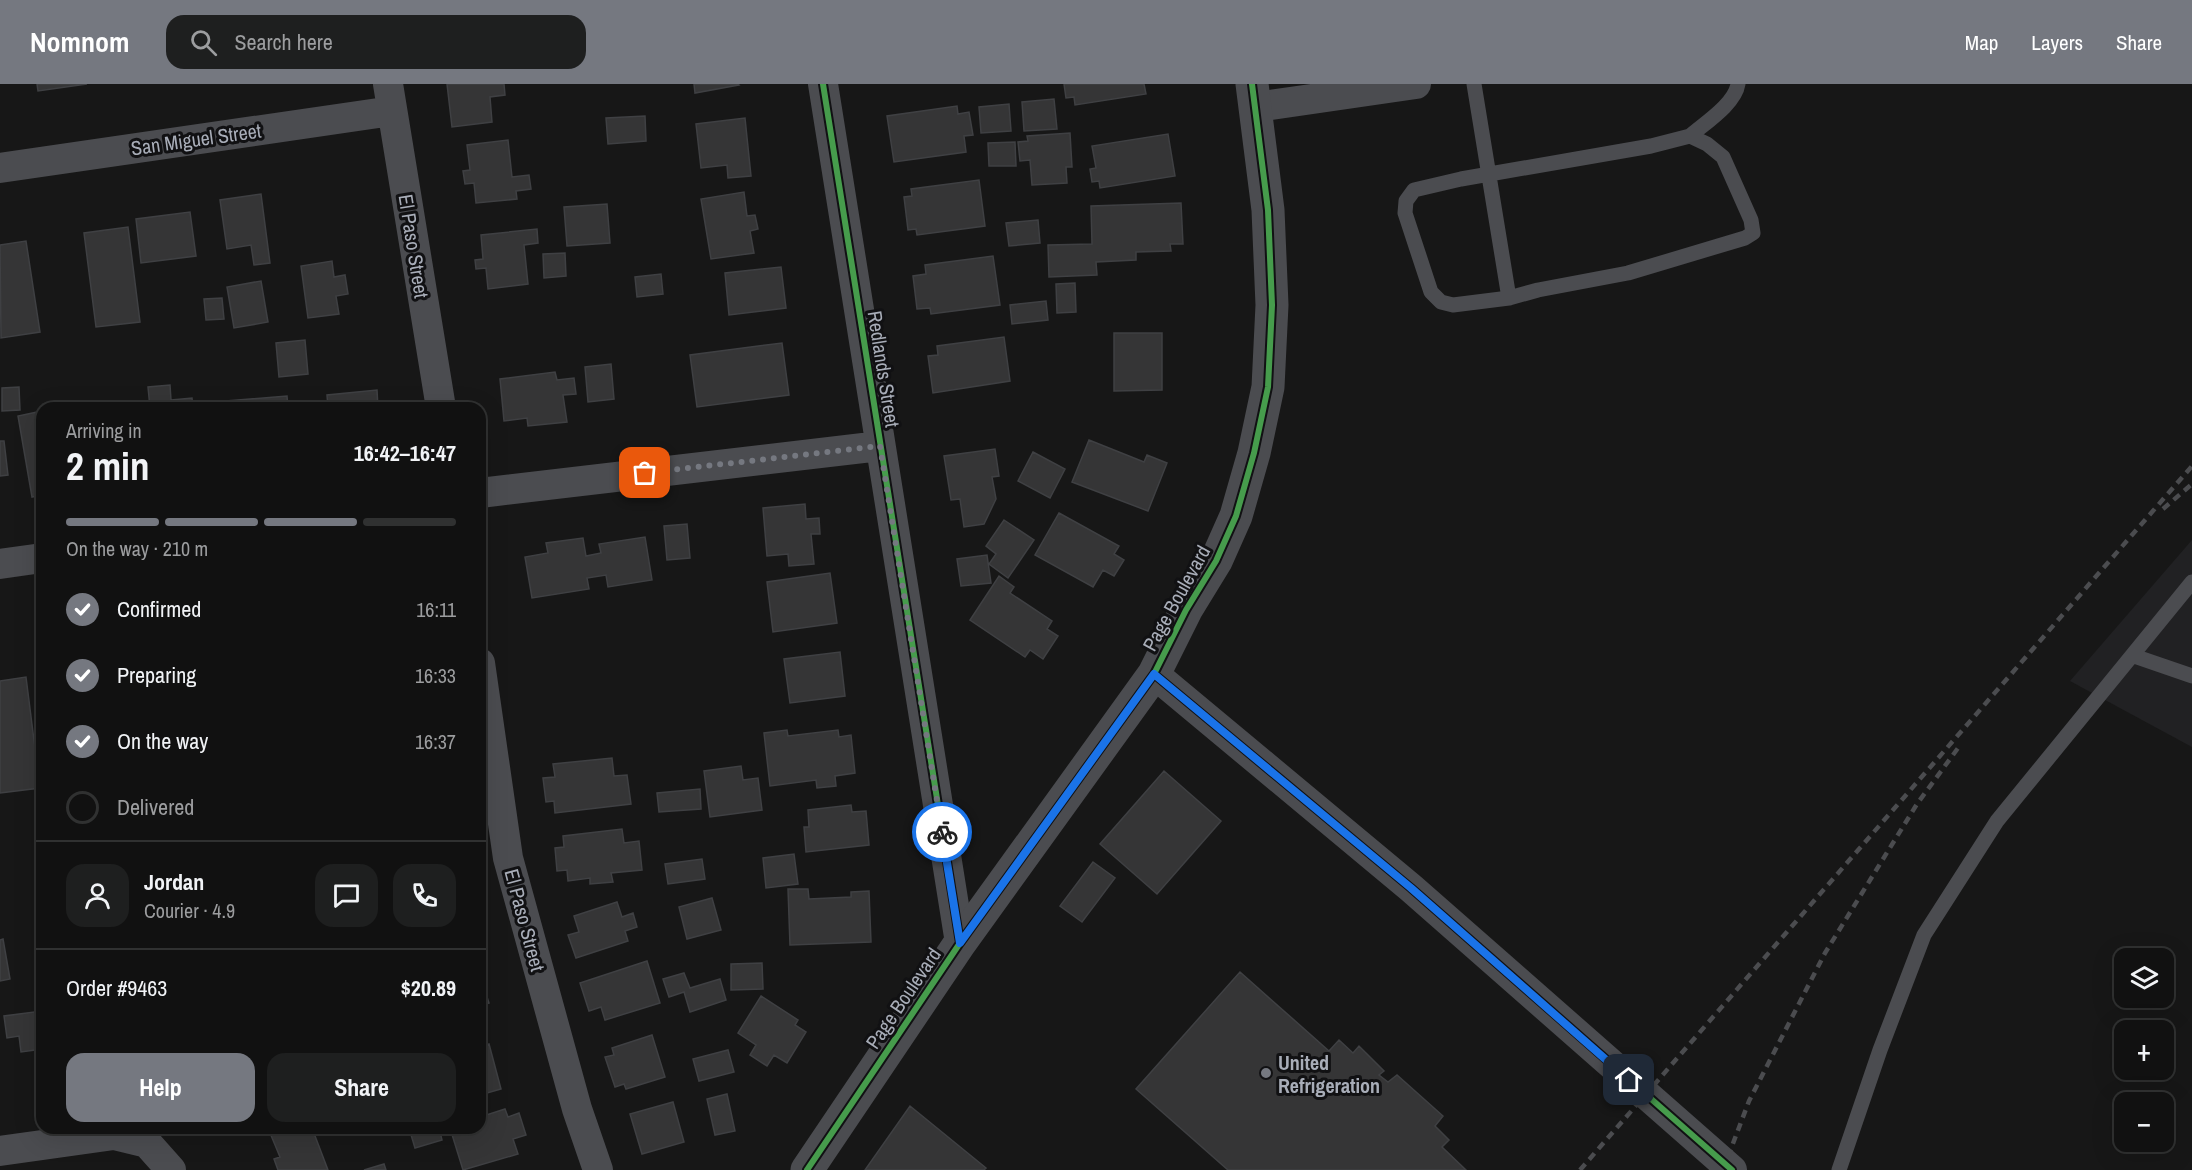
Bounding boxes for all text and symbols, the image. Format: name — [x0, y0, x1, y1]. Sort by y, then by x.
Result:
search box — [166, 15, 586, 69]
text: Nomnom — [30, 23, 130, 61]
icon: search — [187, 26, 220, 59]
text: Search here — [235, 27, 333, 57]
text: Map — [1965, 28, 1998, 57]
text: Layers — [2031, 28, 2083, 57]
text: Share — [2116, 28, 2162, 57]
street label: San Miguel Street — [129, 116, 263, 162]
street label: El Paso Street — [392, 192, 436, 300]
street label: Redlands Street — [861, 309, 907, 430]
text: Arriving in — [66, 417, 142, 444]
text: 16:42–16:47 — [354, 438, 456, 468]
text: 2 min — [66, 440, 150, 492]
pin — [619, 447, 670, 498]
icon: bag — [628, 456, 661, 489]
text: On the way · 210 m — [66, 535, 208, 562]
street label: Page Boulevard — [1136, 540, 1216, 656]
icon: check — [66, 593, 99, 626]
text: Confirmed — [117, 594, 201, 624]
text: 16:11 — [416, 596, 456, 623]
icon: check — [66, 659, 99, 692]
text: Preparing — [117, 660, 196, 690]
text: 16:33 — [415, 662, 456, 689]
icon: check — [66, 725, 99, 758]
text: On the way — [117, 726, 208, 756]
text: 16:37 — [415, 728, 456, 755]
text: Delivered — [117, 792, 194, 822]
courier — [912, 802, 972, 862]
icon: bike — [926, 816, 959, 849]
button: person — [66, 864, 129, 927]
button: chat — [315, 864, 378, 927]
button: phone — [393, 864, 456, 927]
street label: El Paso Street — [498, 866, 552, 975]
text: Jordan — [144, 867, 204, 897]
text: Courier · 4.9 — [144, 897, 235, 924]
street label: Page Boulevard — [859, 942, 947, 1054]
map controls — [2114, 948, 2174, 1152]
button: layers — [2114, 948, 2174, 1008]
text: Order #9463 — [66, 973, 167, 1003]
text: $20.89 — [401, 973, 456, 1003]
button: + — [2114, 1020, 2174, 1080]
place label: United Refrigeration — [1278, 1049, 1380, 1099]
button: Help — [66, 1053, 255, 1122]
button: Share — [267, 1053, 456, 1122]
pin — [1603, 1054, 1654, 1105]
icon: home — [1612, 1063, 1645, 1096]
marker: United Refrigeration — [1259, 1066, 1273, 1080]
button: − — [2114, 1092, 2174, 1152]

